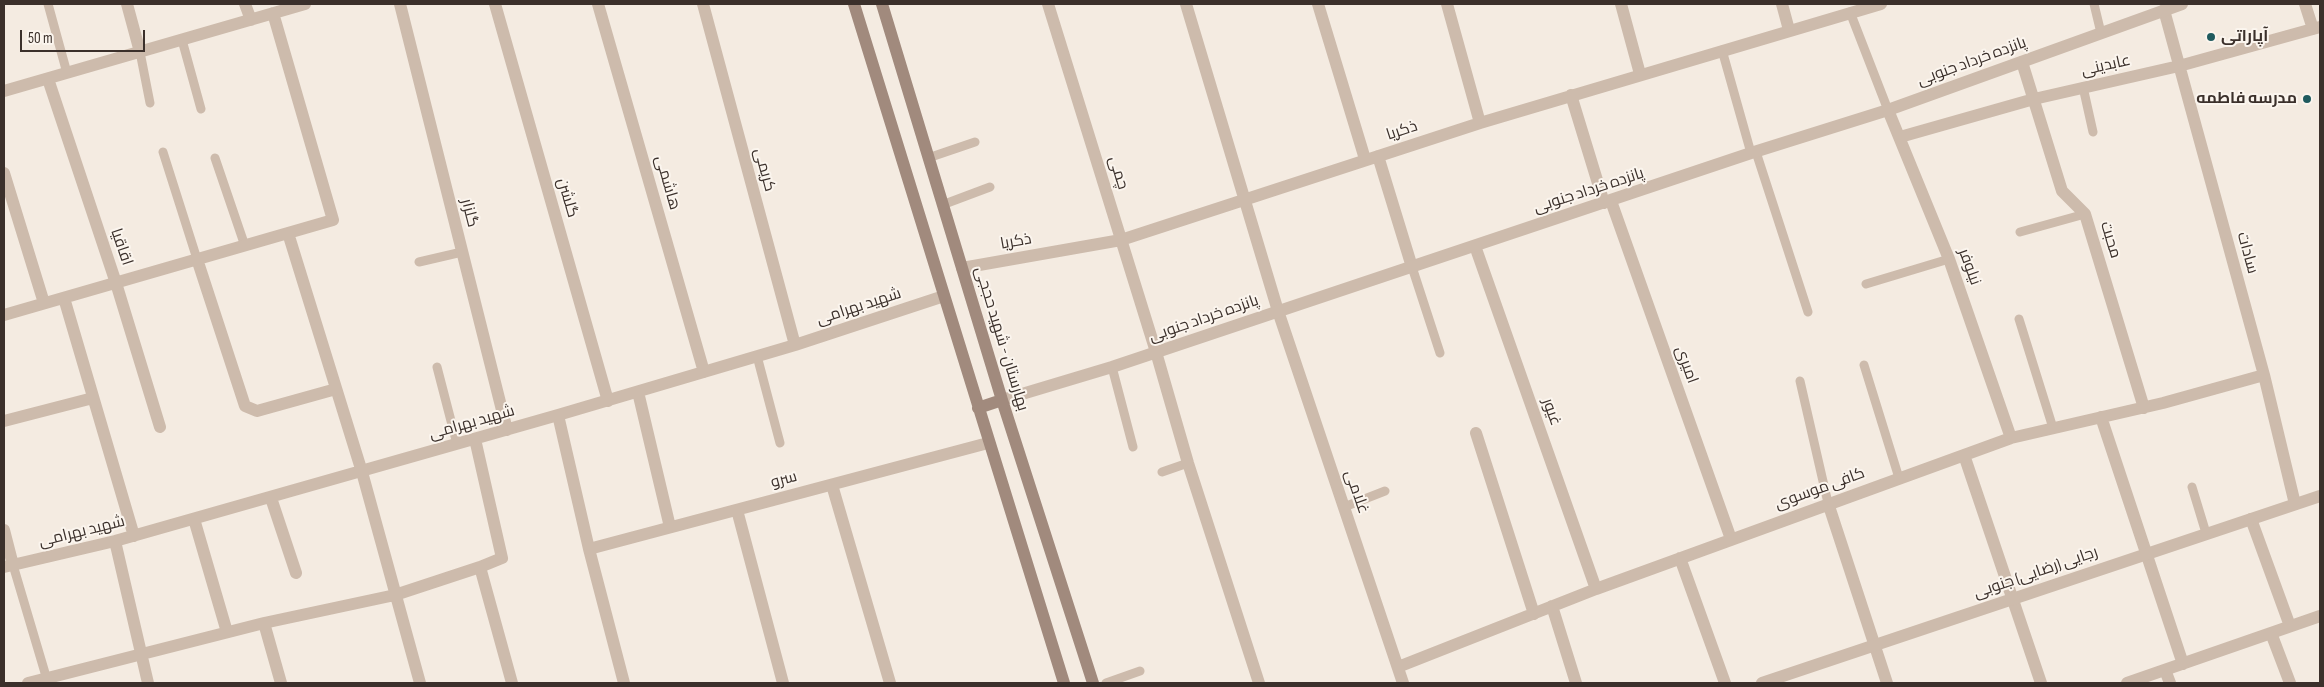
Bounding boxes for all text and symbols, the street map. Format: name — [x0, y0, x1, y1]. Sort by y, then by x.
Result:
scale bar — [22, 20, 148, 52]
place label: آپاراتی — [2221, 27, 2268, 47]
text: 50 m — [28, 29, 53, 48]
marker: آپاراتی — [2205, 31, 2217, 43]
street label: پانزده خرداد جنوبی — [1915, 33, 2029, 91]
street label: عابدینی — [2079, 51, 2133, 81]
place label: مدرسه فاطمه — [2196, 89, 2297, 109]
marker: مدرسه فاطمه — [2301, 93, 2313, 105]
street label: ذکریا — [1384, 117, 1420, 145]
street label: کریمی — [749, 146, 779, 194]
street label: هاشمی — [650, 154, 684, 212]
street label: چمی — [1104, 154, 1132, 192]
street label: پانزده خرداد جنوبی — [1531, 164, 1647, 218]
street label: گلشن — [552, 176, 582, 220]
street label: گلزار — [456, 197, 482, 229]
street label: محبت — [2095, 219, 2125, 261]
street label: اقاقیا — [106, 226, 136, 268]
street label: ذکریا — [999, 230, 1033, 254]
street label: سادات — [2232, 230, 2262, 276]
street label: نیلوفر — [1954, 246, 1984, 288]
street label: بهارستان - شهید حججی — [970, 264, 1032, 414]
street label: شهید بهرامی — [814, 284, 904, 330]
street label: پانزده خرداد جنوبی — [1147, 291, 1261, 347]
street label: امیری — [1670, 344, 1702, 386]
street label: غیور — [1537, 396, 1565, 428]
street label: شهید بهرامی — [427, 402, 517, 444]
street label: کافی موسوی — [1772, 464, 1868, 514]
street label: سرو — [769, 467, 799, 493]
street label: غلامی — [1340, 468, 1372, 516]
street label: شهید بهرامی — [37, 512, 127, 552]
street label: رجایی (رضایی) جنوبی — [1971, 543, 2101, 603]

